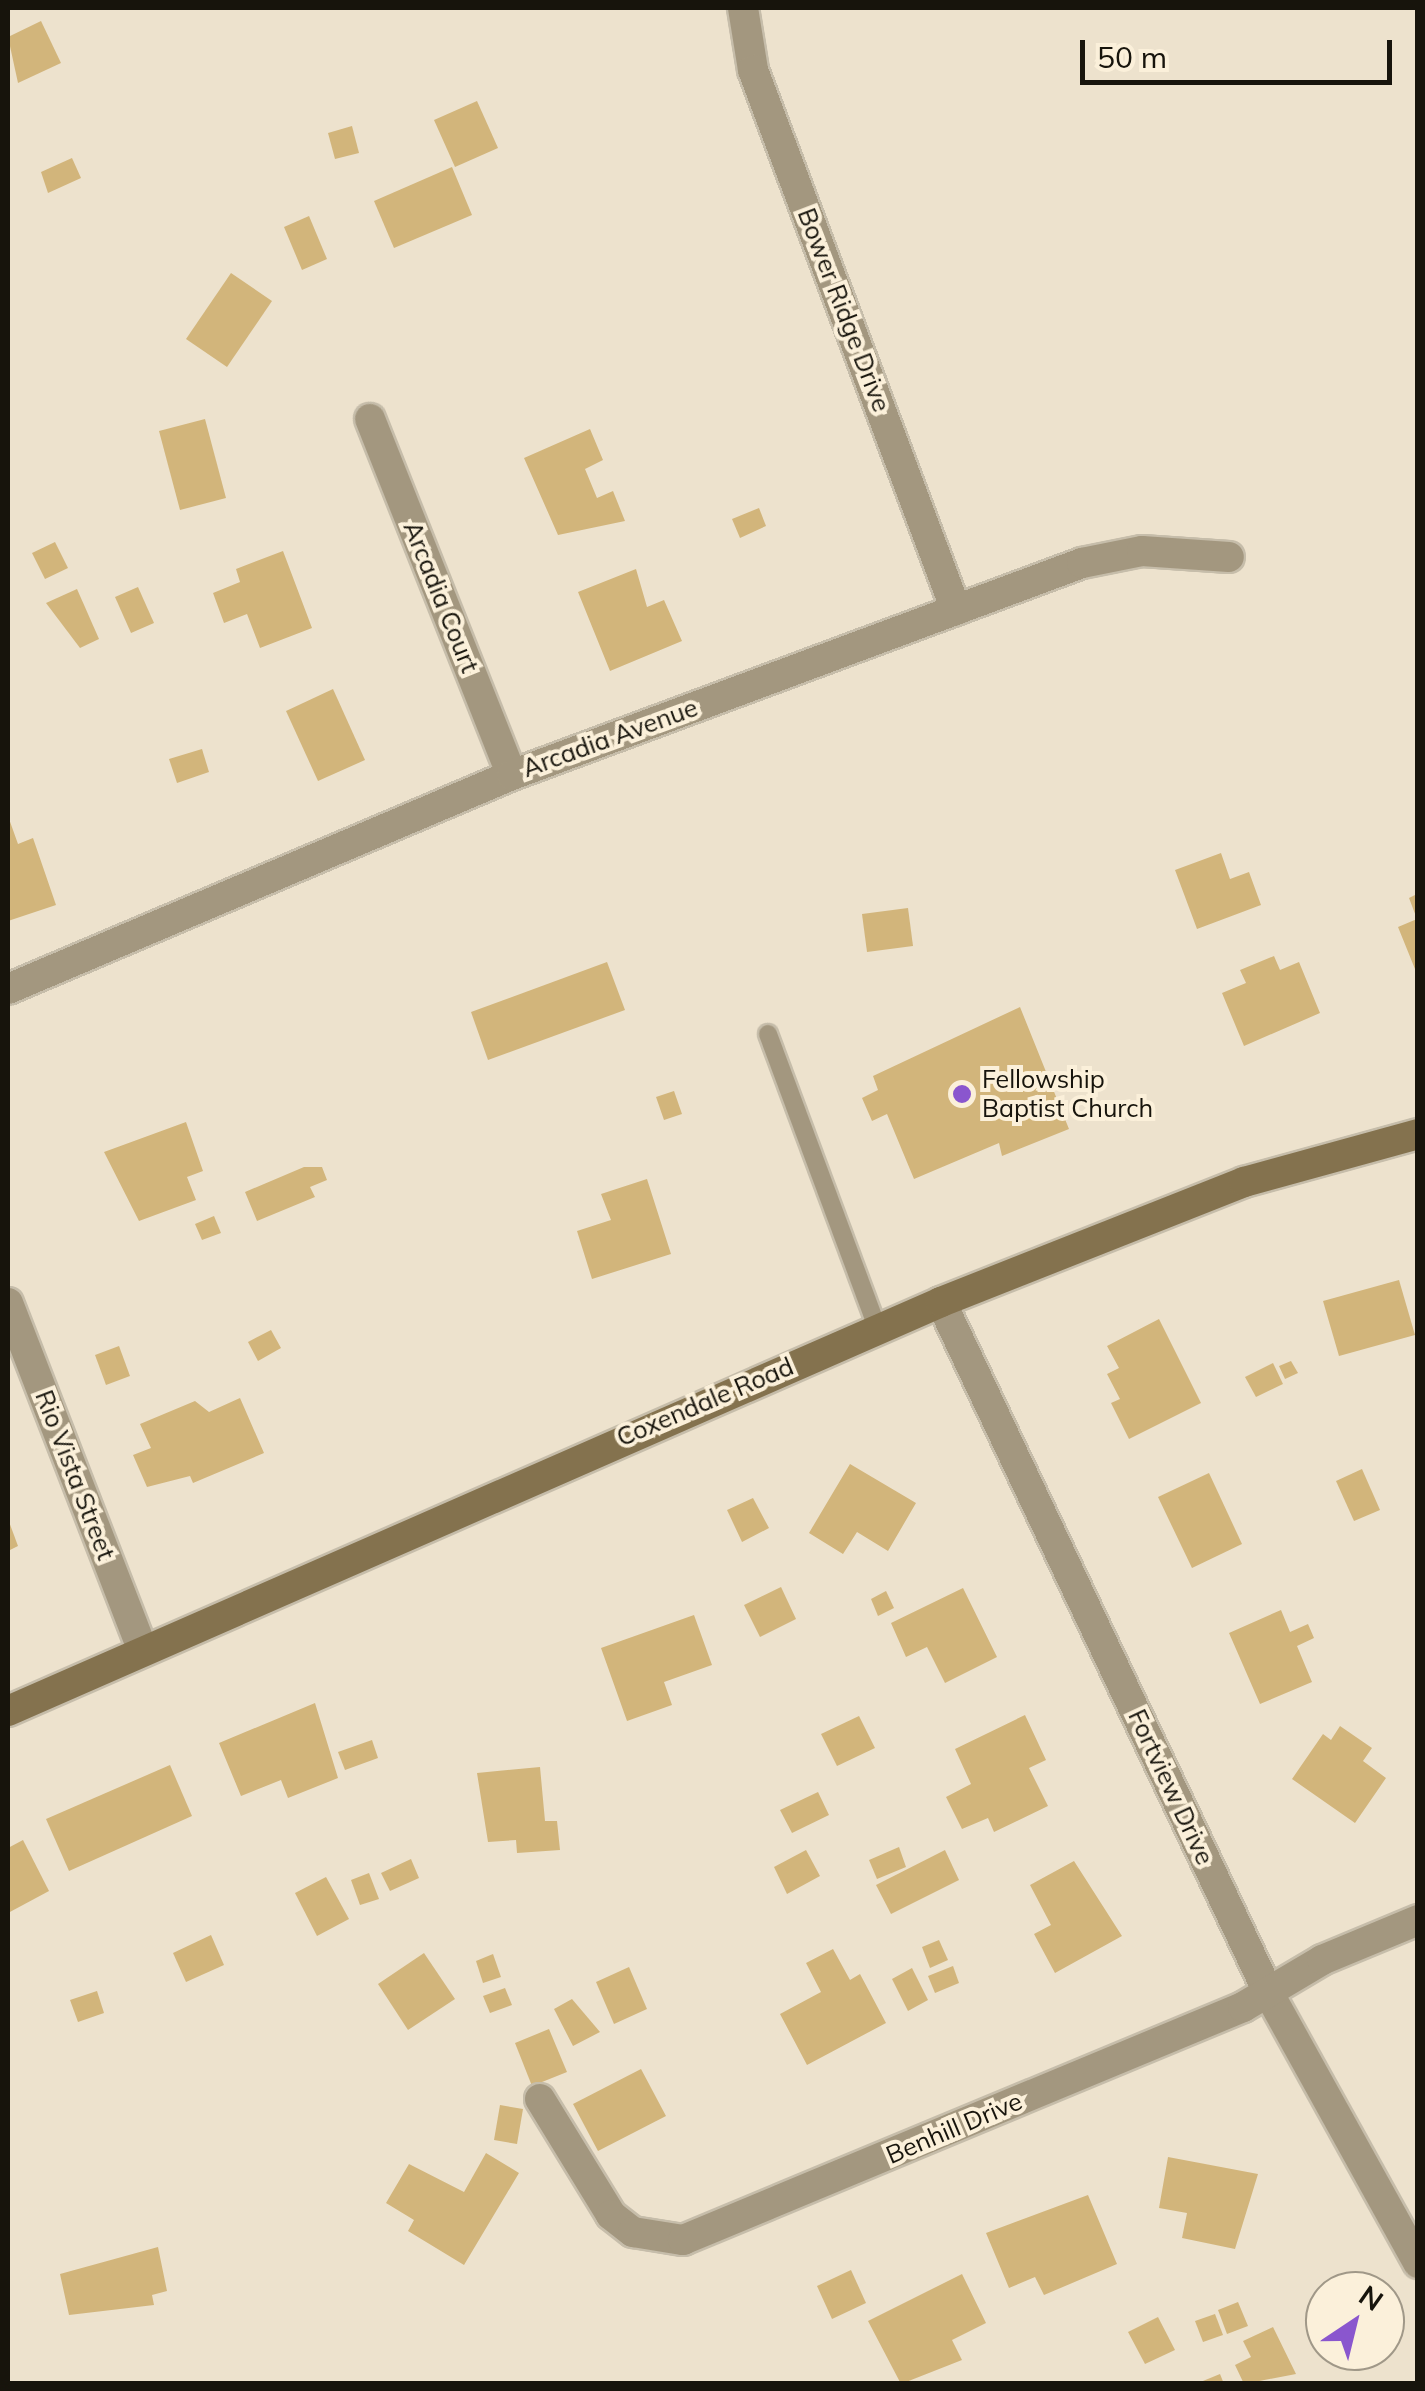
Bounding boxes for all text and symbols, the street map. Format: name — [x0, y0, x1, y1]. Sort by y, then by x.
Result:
scale bar — [1085, 20, 1398, 82]
text: 50 m — [1097, 38, 1167, 76]
street label: Bower Ridge Drive — [791, 204, 897, 416]
street label: Arcadia Court — [397, 517, 485, 677]
street label: Arcadia Avenue — [518, 692, 702, 784]
place label: Fellowship Baptist Church — [982, 1065, 1153, 1124]
marker: Fellowship Baptist Church — [951, 1083, 973, 1105]
street label: Coxendale Road — [612, 1351, 798, 1453]
street label: Rio Vista Street — [29, 1386, 121, 1564]
street label: Fortview Drive — [1122, 1705, 1220, 1869]
street label: Benhill Drive — [882, 2086, 1026, 2170]
north arrow — [1305, 2271, 1405, 2371]
text: N — [1353, 2277, 1390, 2318]

